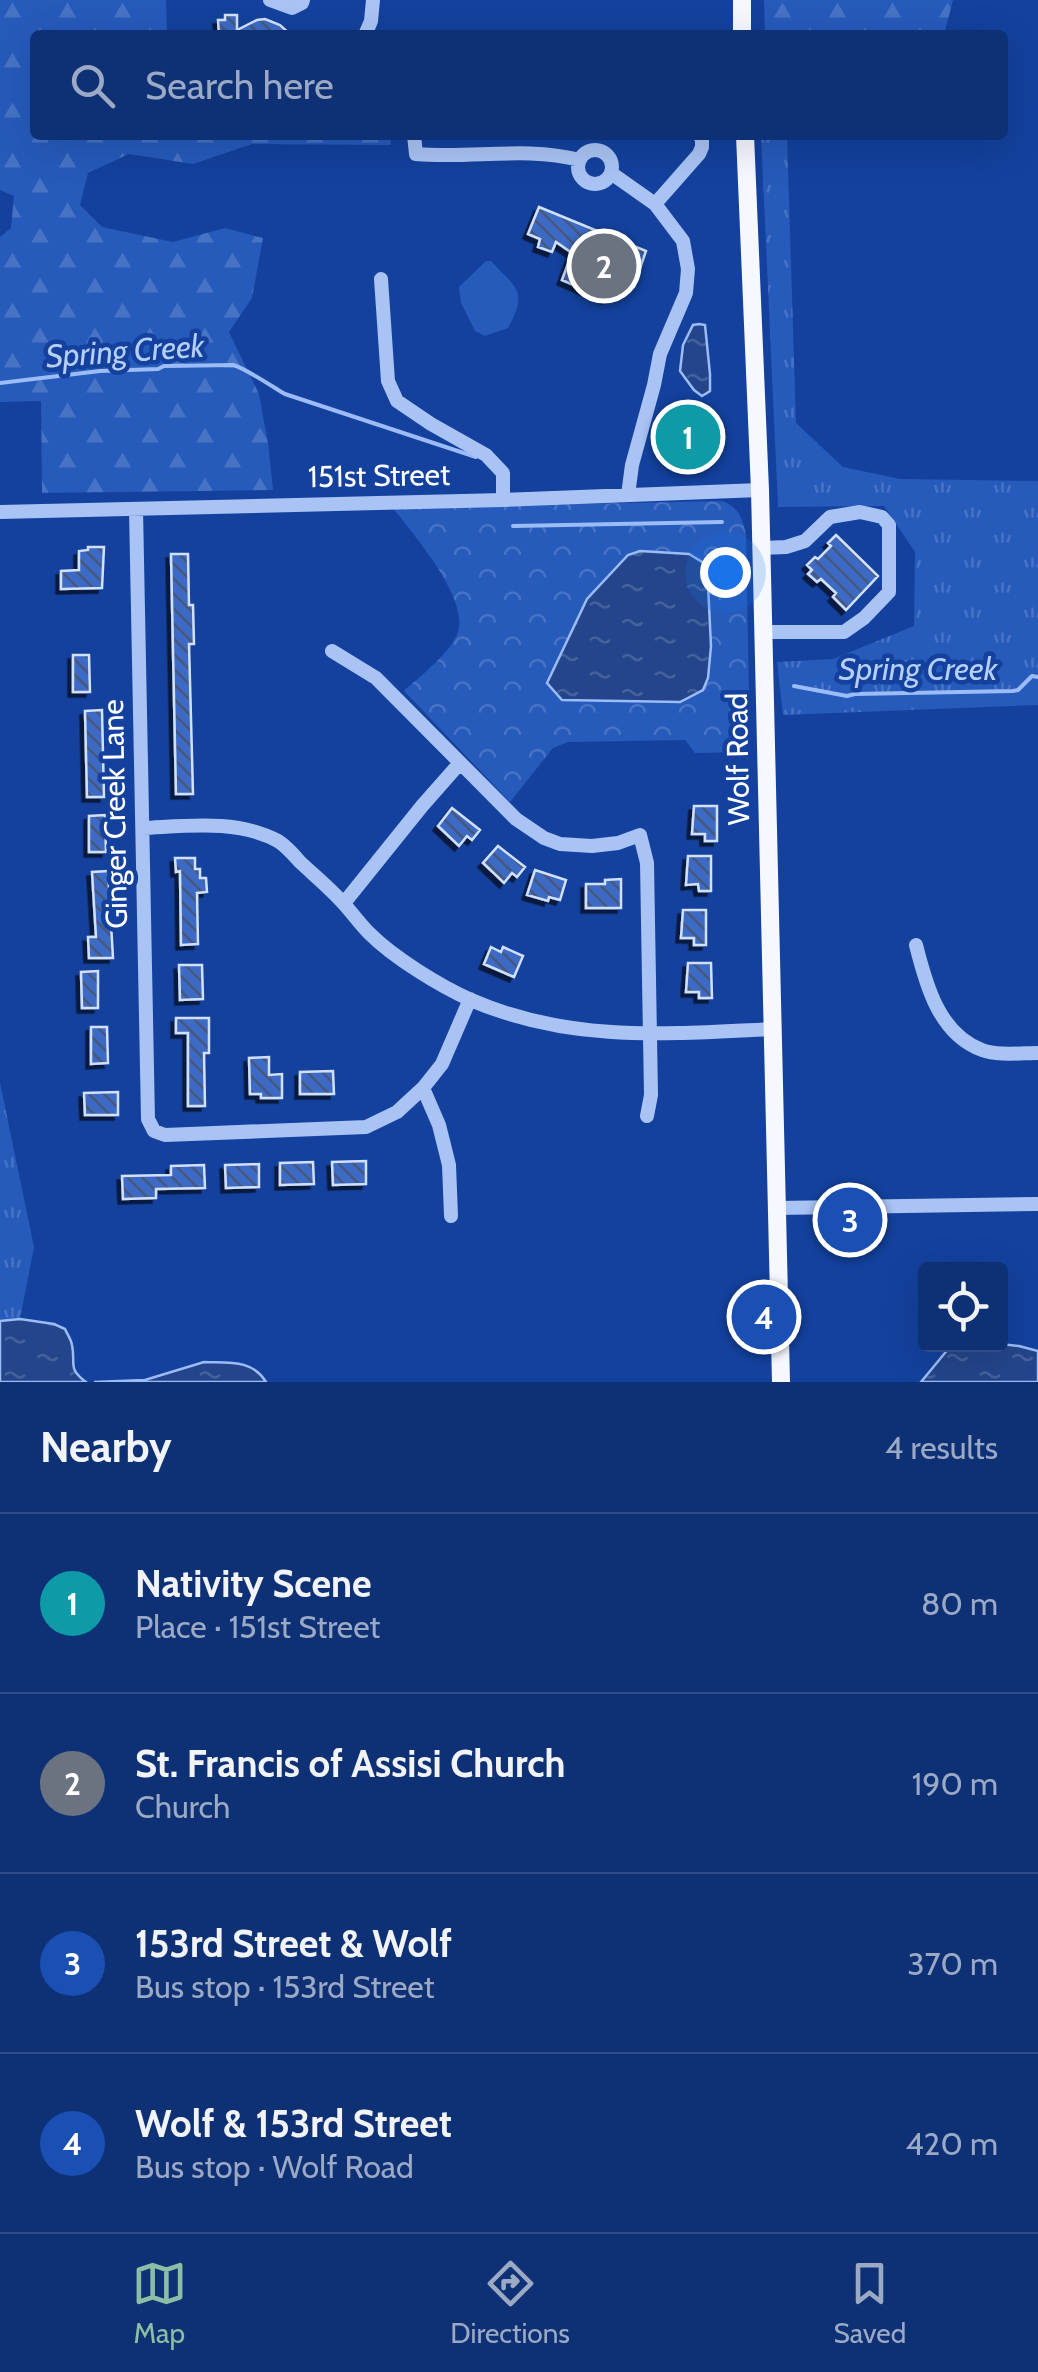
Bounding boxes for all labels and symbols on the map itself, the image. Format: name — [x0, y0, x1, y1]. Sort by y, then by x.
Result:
pin: 2 — [572, 228, 636, 304]
water label: Spring Creek — [44, 325, 207, 375]
pin: 1 — [656, 400, 720, 474]
street label: 151st Street — [308, 456, 450, 495]
your location — [700, 547, 751, 598]
water label: Spring Creek — [839, 649, 999, 688]
street label: Wolf Road — [718, 692, 757, 826]
street label: Ginger Creek Lane — [94, 699, 135, 929]
pin: 3 — [818, 1182, 882, 1258]
pin: 4 — [732, 1280, 796, 1354]

